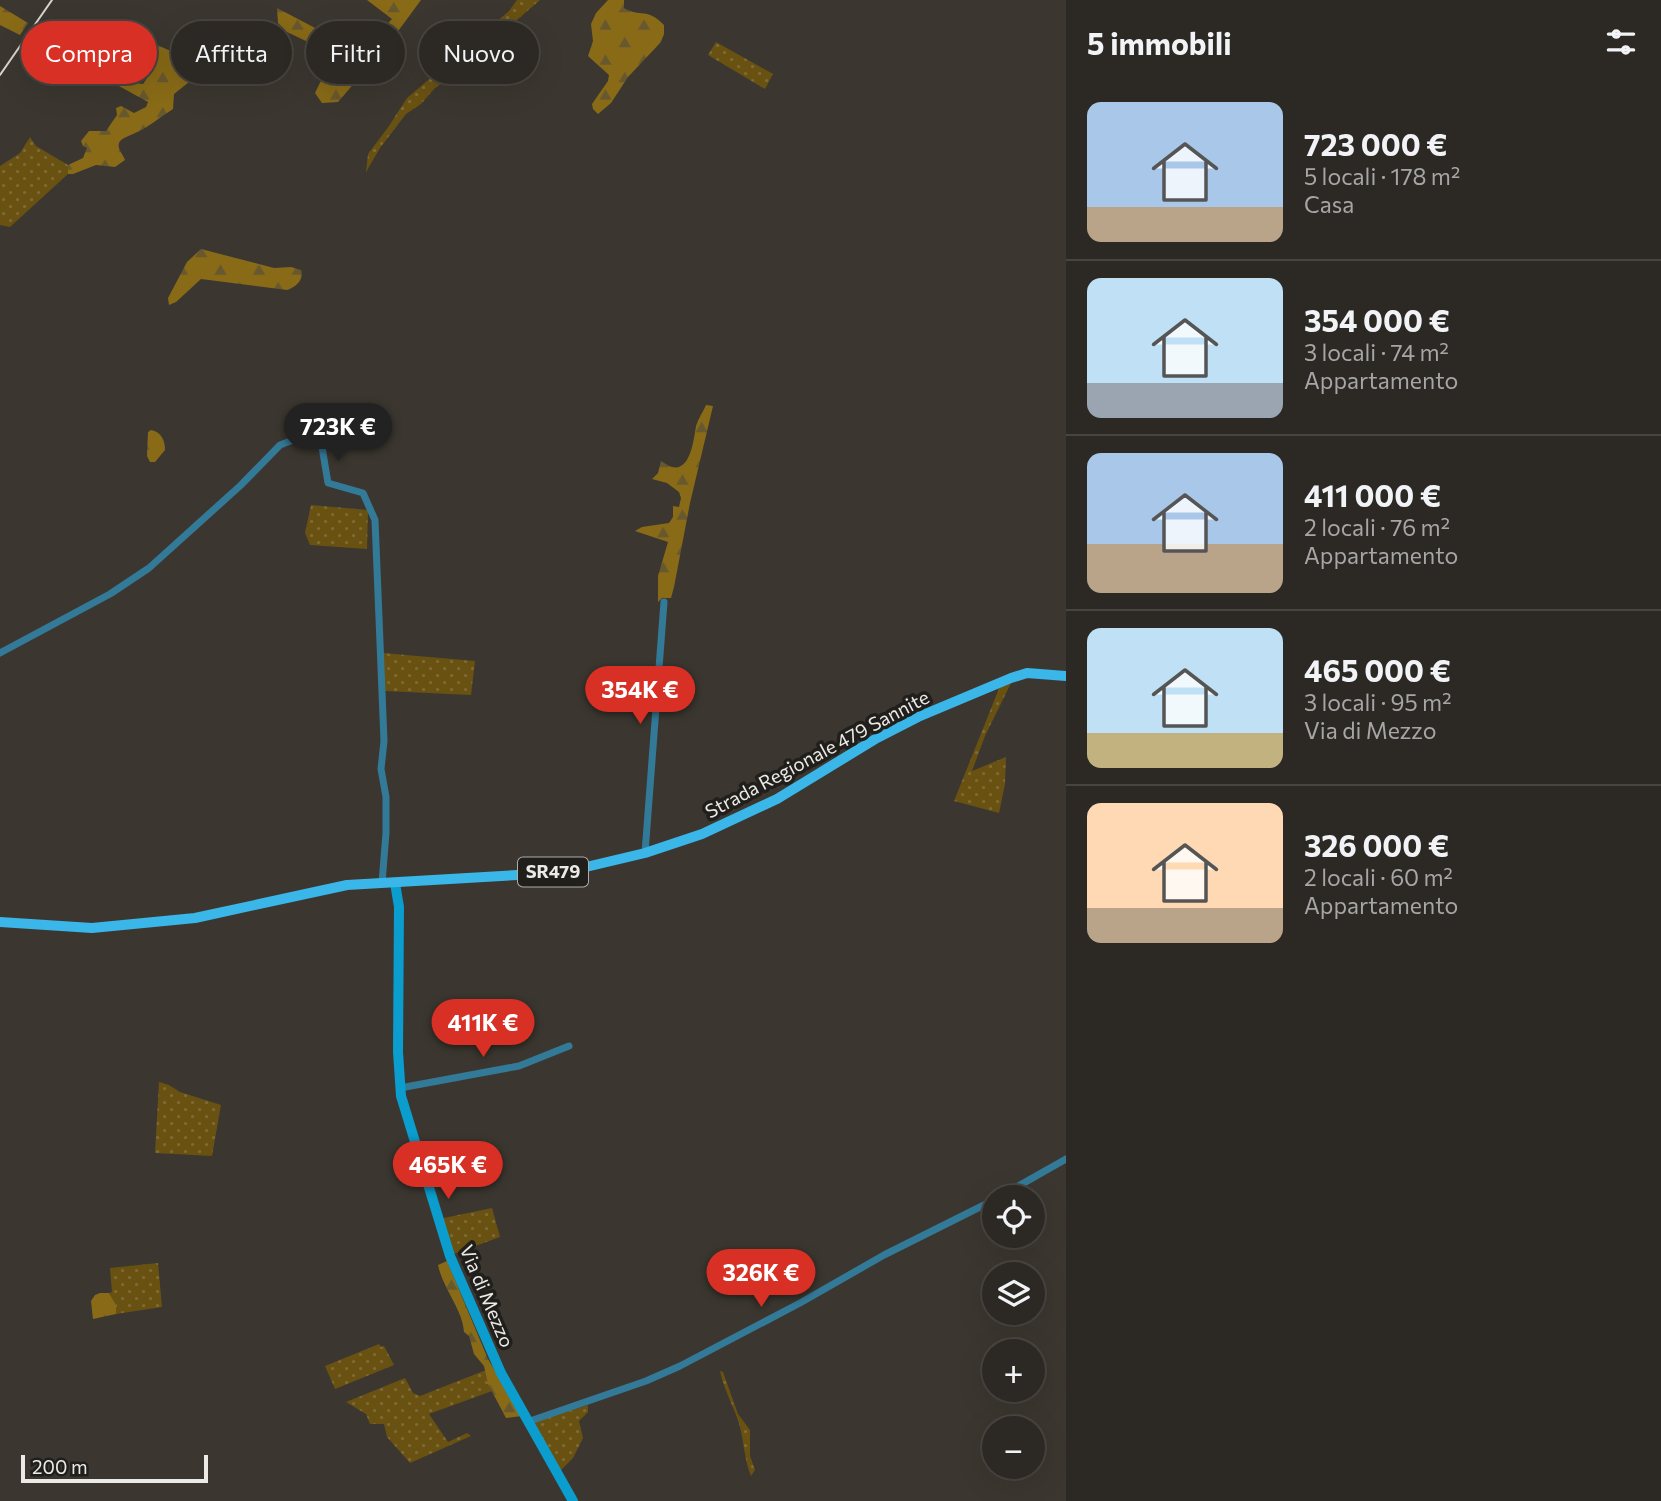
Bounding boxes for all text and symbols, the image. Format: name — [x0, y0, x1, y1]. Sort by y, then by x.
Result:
chip: Compra — [21, 21, 157, 84]
chip: Affitta — [171, 21, 292, 84]
chip: Filtri — [306, 21, 405, 84]
chip: Nuovo — [419, 21, 539, 84]
icon: filters — [1602, 23, 1640, 61]
text: 5 immobili — [1087, 24, 1232, 61]
text: 723 000 € — [1304, 125, 1447, 162]
icon: home — [1143, 130, 1227, 214]
text: 5 locali · 178 m² — [1304, 162, 1460, 190]
text: Casa — [1304, 190, 1354, 218]
text: 354 000 € — [1304, 301, 1450, 338]
icon: home — [1143, 306, 1227, 390]
text: 3 locali · 74 m² — [1304, 338, 1449, 366]
text: Appartamento — [1304, 366, 1458, 394]
pin: 723K € — [281, 404, 395, 463]
text: 723K € — [300, 412, 376, 440]
text: 411 000 € — [1304, 476, 1441, 513]
icon: home — [1143, 481, 1227, 565]
text: 2 locali · 76 m² — [1304, 513, 1450, 541]
text: Appartamento — [1304, 541, 1458, 569]
text: 465 000 € — [1304, 651, 1451, 688]
icon: home — [1143, 656, 1227, 740]
pin: 354K € — [583, 666, 697, 726]
text: 354K € — [601, 675, 679, 703]
street label: Strada Regionale 479 Sannite — [701, 685, 933, 822]
text: 3 locali · 95 m² — [1304, 688, 1451, 716]
text: Via di Mezzo — [1304, 716, 1436, 744]
text: 326 000 € — [1304, 826, 1449, 863]
icon: home — [1143, 831, 1227, 915]
road number: SR479 — [518, 858, 588, 886]
text: 2 locali · 60 m² — [1304, 863, 1453, 891]
text: Appartamento — [1304, 891, 1458, 919]
pin: 411K € — [426, 1000, 540, 1059]
text: 411K € — [448, 1008, 518, 1036]
pin: 465K € — [391, 1142, 505, 1201]
text: 465K € — [409, 1150, 487, 1178]
map controls — [982, 1185, 1045, 1479]
button: locate — [982, 1185, 1045, 1248]
street label: Via di Mezzo — [456, 1241, 519, 1351]
pin: 326K € — [704, 1250, 818, 1309]
text: 326K € — [722, 1258, 800, 1286]
button: layers — [982, 1262, 1045, 1325]
button: + — [982, 1339, 1045, 1402]
button: − — [982, 1416, 1045, 1479]
scale bar — [21, 1452, 208, 1484]
text: 200 m — [32, 1455, 88, 1478]

